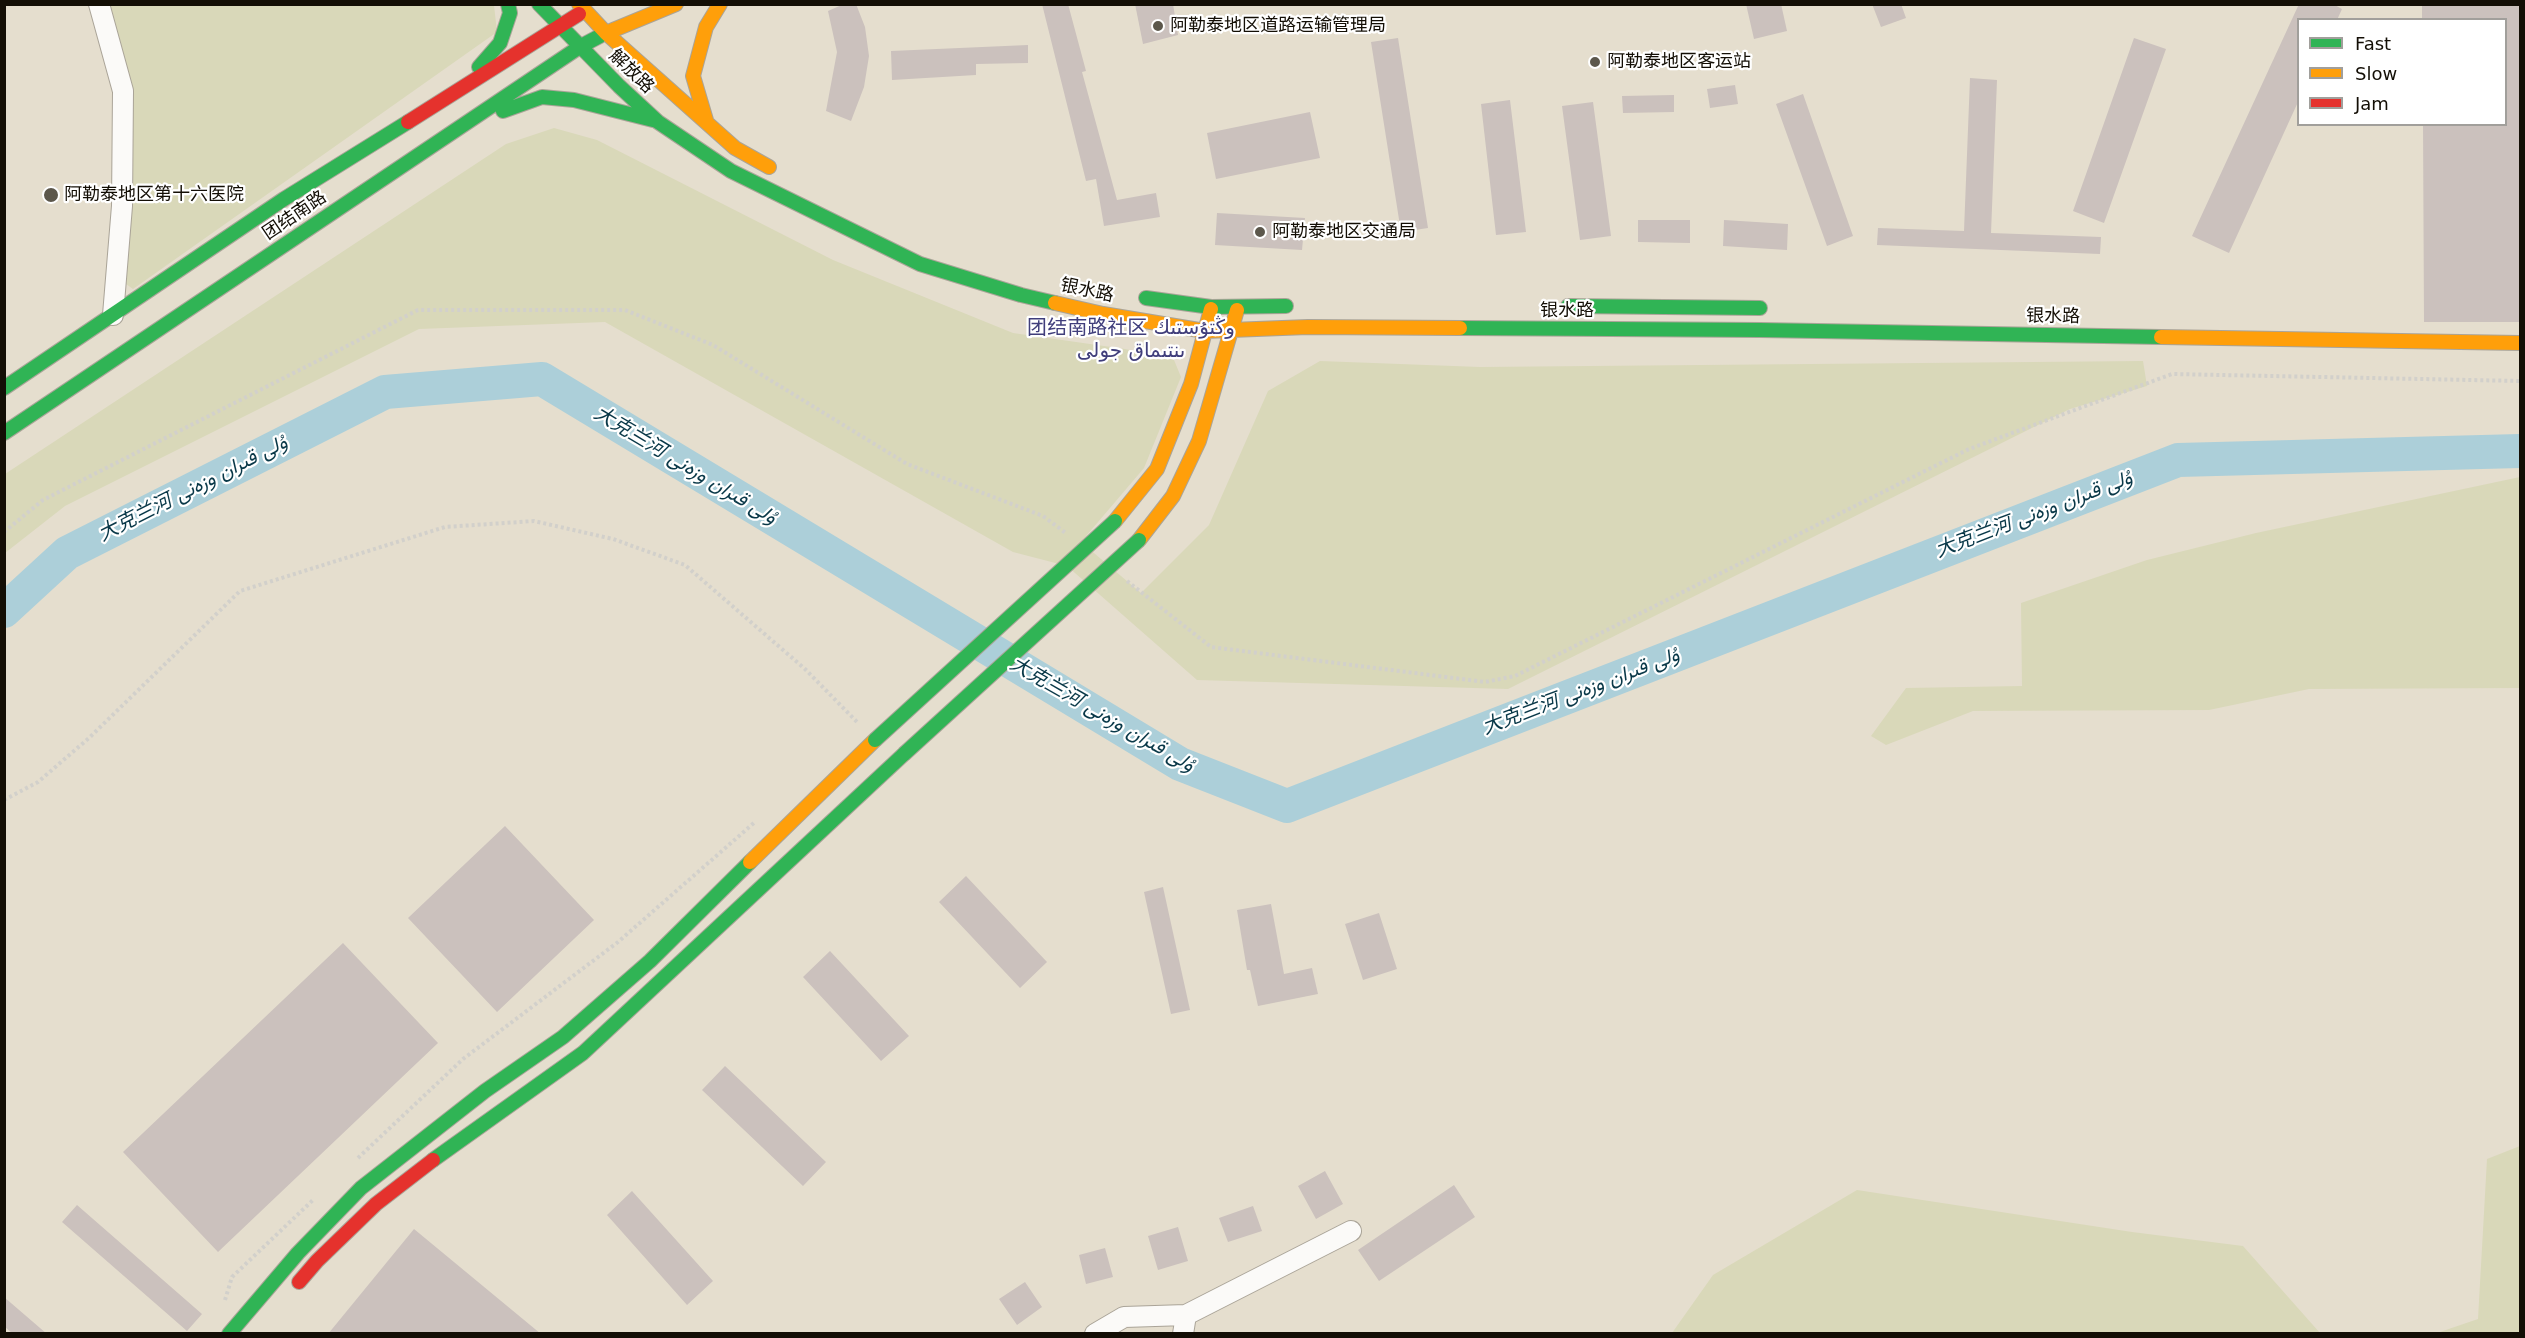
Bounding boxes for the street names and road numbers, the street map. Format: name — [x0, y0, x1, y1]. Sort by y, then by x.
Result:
street label: 解放路 — [604, 45, 658, 99]
street label: 团结南路 — [259, 187, 331, 245]
street label: 银水路 — [1058, 275, 1116, 307]
street label: 银水路 — [1540, 300, 1594, 322]
street label: 银水路 — [2026, 306, 2080, 328]

